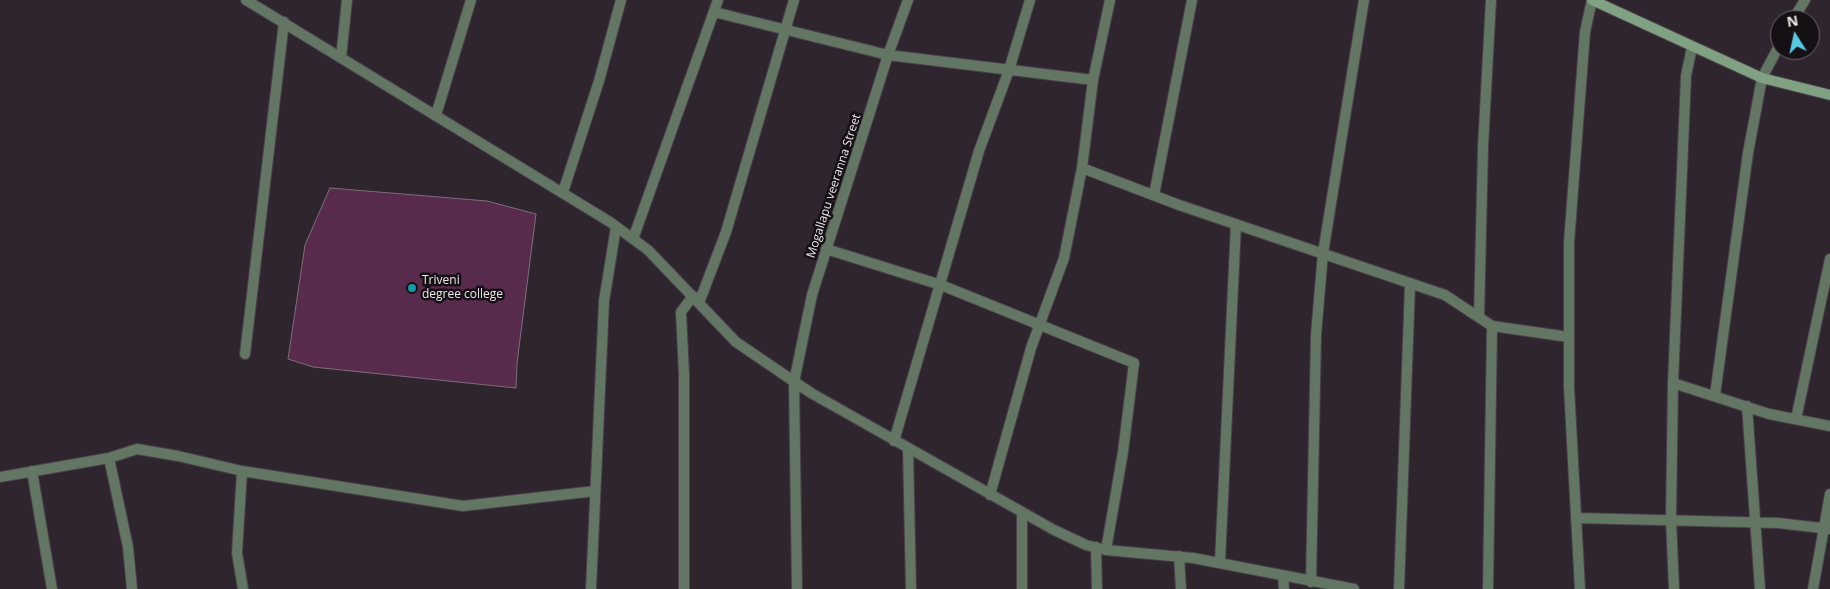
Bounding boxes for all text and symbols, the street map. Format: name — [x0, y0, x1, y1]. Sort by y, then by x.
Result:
north arrow — [1770, 10, 1820, 60]
text: N — [1785, 10, 1800, 31]
street label: Mogallapu veeranna Street — [804, 112, 864, 260]
place label: Triveni degree college — [422, 274, 503, 302]
marker: Triveni degree college — [406, 282, 418, 294]

